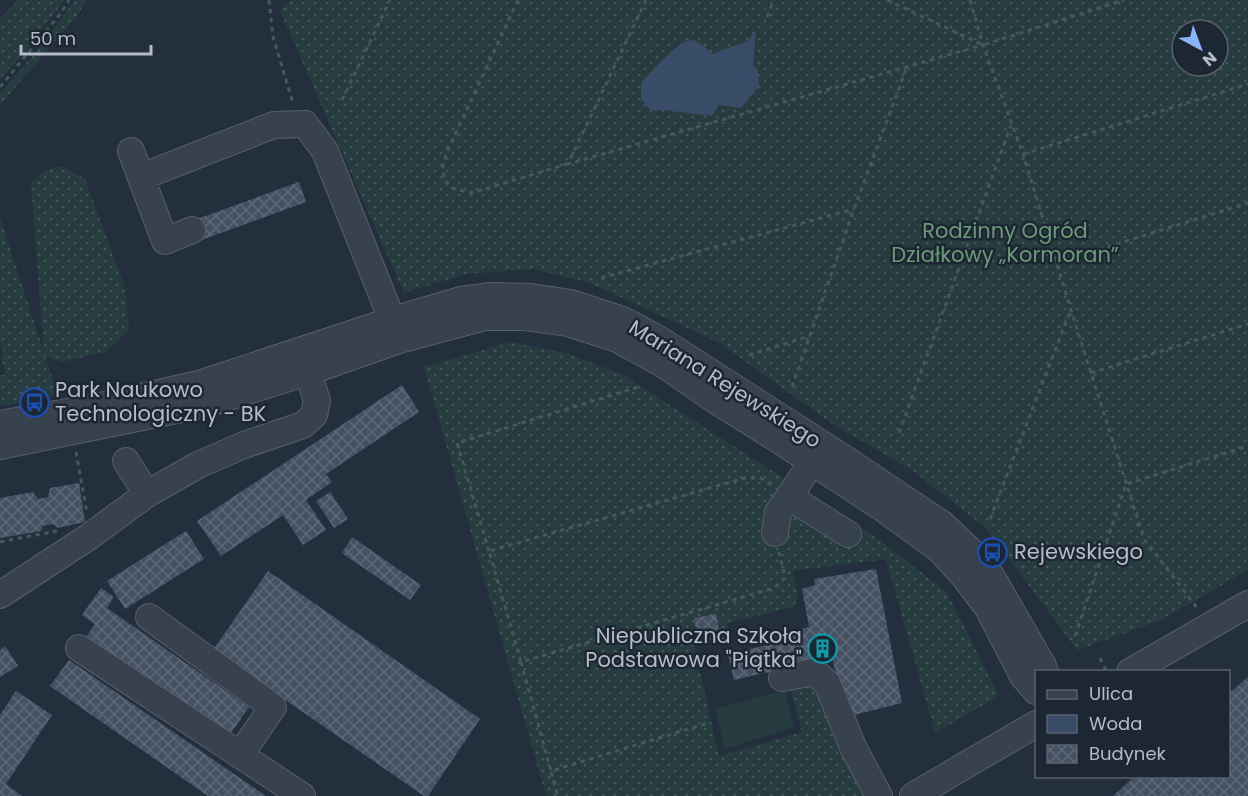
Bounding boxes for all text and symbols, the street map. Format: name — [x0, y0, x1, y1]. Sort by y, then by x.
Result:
scale bar — [21, 18, 152, 56]
north arrow — [1170, 18, 1230, 78]
text: 50 m — [30, 26, 76, 51]
text: N — [1197, 46, 1222, 72]
park label: Rodzinny Ogród Działkowy „Kormoran” — [891, 216, 1119, 269]
street label: Mariana Rejewskiego — [624, 313, 827, 455]
place label: Park Naukowo Technologiczny - BK — [55, 375, 267, 428]
bus stop icon: Park Naukowo Technologiczny - BK — [18, 386, 50, 418]
bus stop icon: Rejewskiego — [977, 536, 1009, 568]
place label: Rejewskiego — [1014, 537, 1143, 566]
place label: Niepubliczna Szkoła Podstawowa "Piątka" — [585, 621, 802, 674]
building icon: Niepubliczna Szkoła Podstawowa "Piątka" — [807, 632, 839, 664]
legend — [1035, 670, 1230, 778]
text: Ulica — [1089, 681, 1133, 706]
text: Woda — [1089, 711, 1142, 736]
text: Budynek — [1089, 741, 1167, 766]

